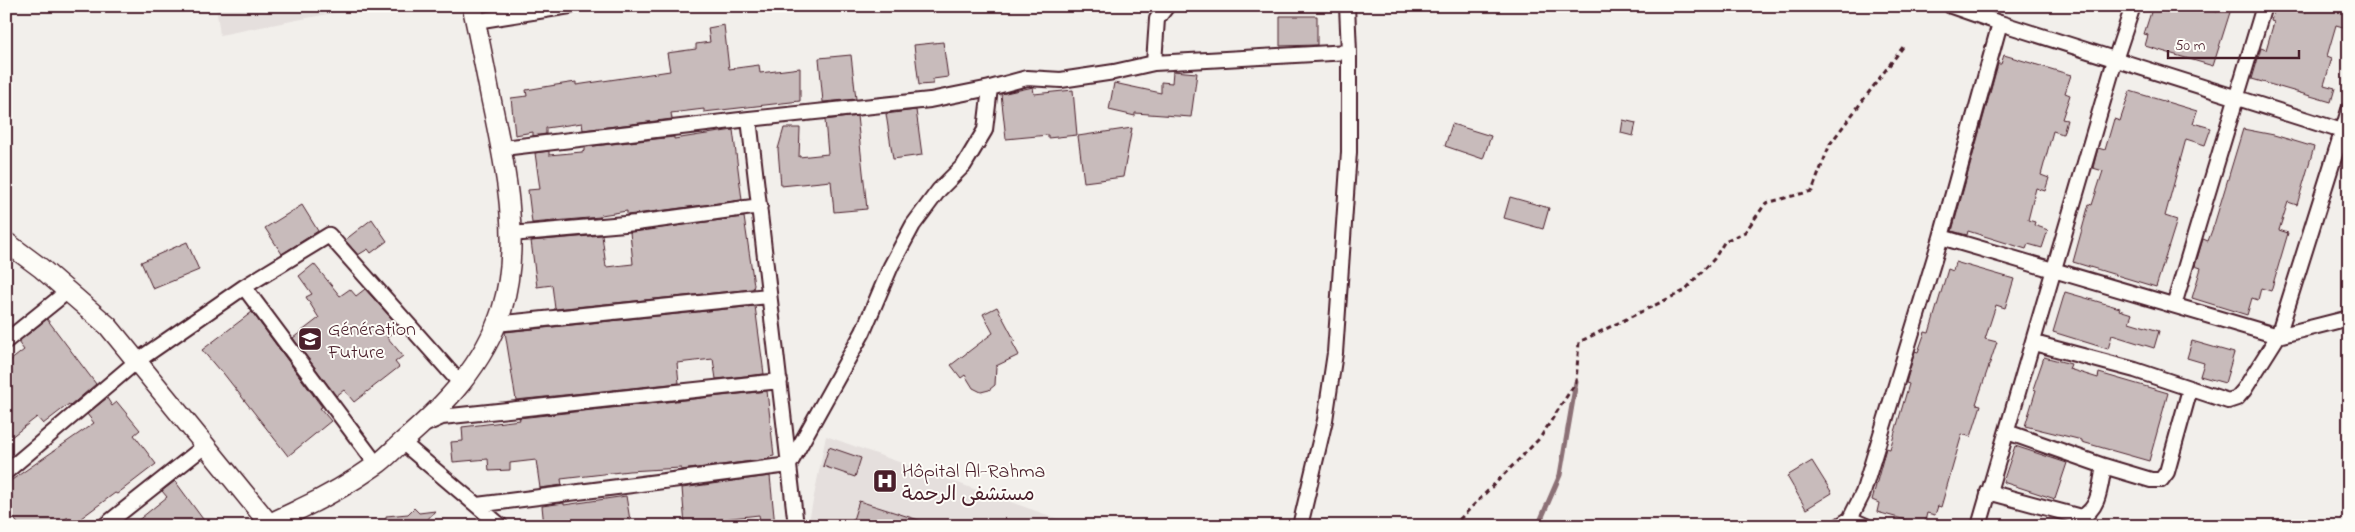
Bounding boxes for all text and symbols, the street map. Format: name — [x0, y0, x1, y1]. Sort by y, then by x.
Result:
scale bar — [2168, 28, 2299, 60]
text: 50 m — [2175, 35, 2206, 57]
place label: Génération Future — [327, 316, 416, 368]
school or university icon: Génération Future — [297, 326, 323, 352]
place label: Hôpital Al-Rahma مستشفى الرحمة — [902, 458, 1045, 510]
hospital icon: Hôpital Al-Rahma مستشفى الرحمة — [872, 468, 898, 494]

